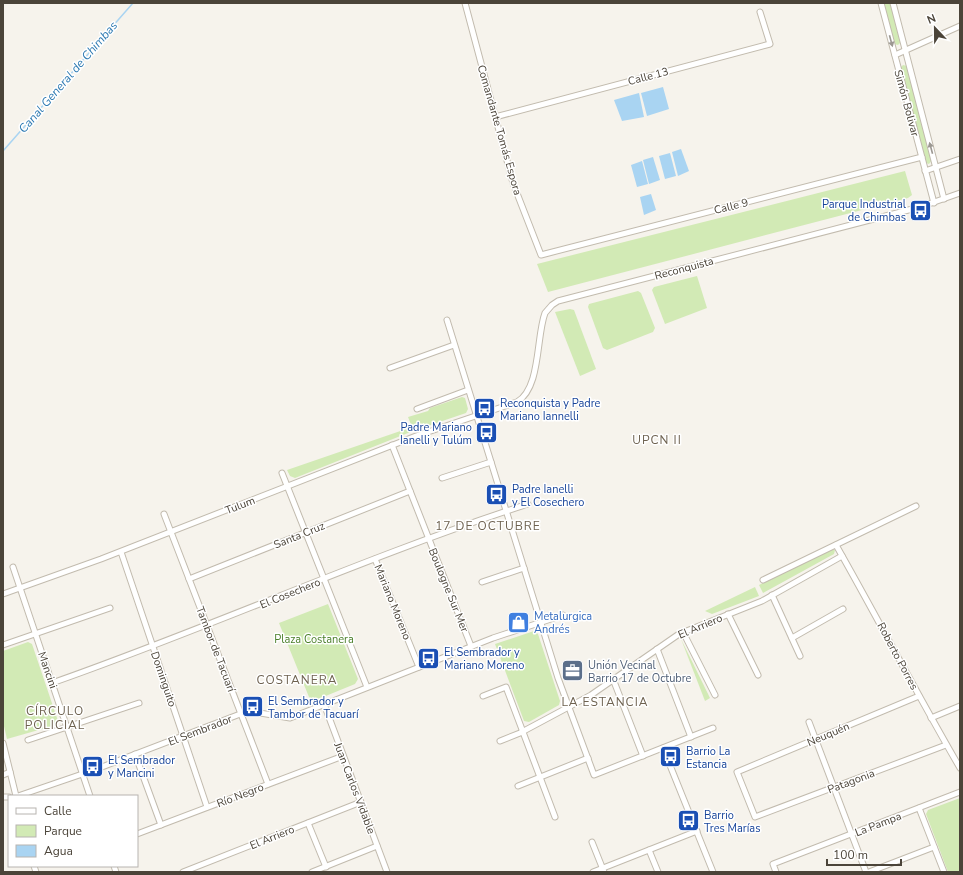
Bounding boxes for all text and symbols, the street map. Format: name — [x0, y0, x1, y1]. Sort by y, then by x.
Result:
north arrow — [915, 8, 955, 48]
text: N — [925, 11, 938, 28]
water label: Canal General de Chimbas — [15, 18, 121, 136]
one-way arrow — [888, 35, 894, 47]
street label: Comandante Tomás Espora — [474, 63, 525, 197]
street label: Calle 13 — [626, 64, 670, 89]
street label: Simón Bolivar — [890, 68, 923, 138]
one-way arrow — [928, 141, 934, 153]
street label: Calle 9 — [712, 195, 750, 218]
place label: Parque Industrial de Chimbas — [822, 197, 907, 225]
bus stop icon: Parque Industrial de Chimbas — [908, 197, 934, 223]
street label: Reconquista — [653, 253, 715, 284]
bus stop icon: Reconquista y Padre Mariano Iannelli — [471, 396, 497, 422]
place label: Reconquista y Padre Mariano Iannelli — [500, 396, 601, 424]
place label: Padre Mariano Ianelli y Tulúm — [400, 420, 472, 448]
bus stop icon: Padre Mariano Ianelli y Tulúm — [474, 420, 500, 446]
district label: UPCN II — [632, 432, 682, 448]
bus stop icon: Padre Ianelli y El Cosechero — [484, 482, 510, 508]
place label: Padre Ianelli y El Cosechero — [512, 482, 584, 510]
street label: Tulum — [223, 493, 257, 518]
street label: Santa Cruz — [271, 518, 327, 553]
district label: 17 DE OCTUBRE — [435, 518, 541, 534]
street label: Boulogne Sur Mer — [425, 546, 472, 634]
street label: Mariano Moreno — [371, 562, 415, 642]
street label: El Cosechero — [258, 575, 323, 612]
street label: Tambor de Tacuarí — [192, 604, 239, 696]
shop icon: Metalurgica Andrés — [505, 609, 531, 635]
place label: Metalurgica Andrés — [534, 609, 592, 637]
street label: El Arriero — [676, 610, 725, 643]
street label: Roberto Porres — [873, 620, 922, 693]
park label: Plaza Costanera — [274, 632, 354, 647]
bus stop icon: El Sembrador y Mariano Moreno — [416, 645, 442, 671]
place label: El Sembrador y Mariano Moreno — [444, 645, 524, 673]
street label: Mancini — [34, 650, 61, 691]
street label: Dominguito — [147, 650, 180, 709]
office icon: Unión Vecinal Barrio 17 de Octubre — [559, 658, 585, 684]
place label: Unión Vecinal Barrio 17 de Octubre — [588, 658, 692, 686]
district label: COSTANERA — [257, 672, 337, 688]
bus stop icon: El Sembrador y Tambor de Tacuarí — [239, 694, 265, 720]
place label: El Sembrador y Tambor de Tacuarí — [268, 694, 360, 722]
district label: LA ESTANCIA — [561, 694, 649, 710]
district label: CÍRCULO POLICIAL — [25, 703, 85, 733]
street label: El Sembrador — [166, 711, 234, 749]
street label: Neuquén — [805, 719, 852, 750]
street label: Juan Carlos Vidable — [330, 739, 379, 836]
bus stop icon: Barrio La Estancia — [657, 744, 683, 770]
place label: Barrio La Estancia — [686, 744, 731, 772]
bus stop icon: El Sembrador y Mancini — [80, 753, 106, 779]
place label: El Sembrador y Mancini — [108, 753, 175, 781]
street label: Patagonia — [825, 766, 877, 797]
street label: Río Negro — [214, 780, 266, 811]
legend — [8, 795, 138, 867]
text: Calle — [44, 803, 72, 819]
bus stop icon: Barrio Tres Marías — [676, 808, 702, 834]
place label: Barrio Tres Marías — [704, 808, 760, 836]
street label: La Pampa — [853, 809, 904, 840]
street label: El Arriero — [248, 822, 297, 853]
text: Parque — [44, 823, 82, 839]
scale bar — [827, 841, 901, 867]
text: Agua — [44, 843, 73, 859]
text: 100 m — [833, 847, 868, 863]

